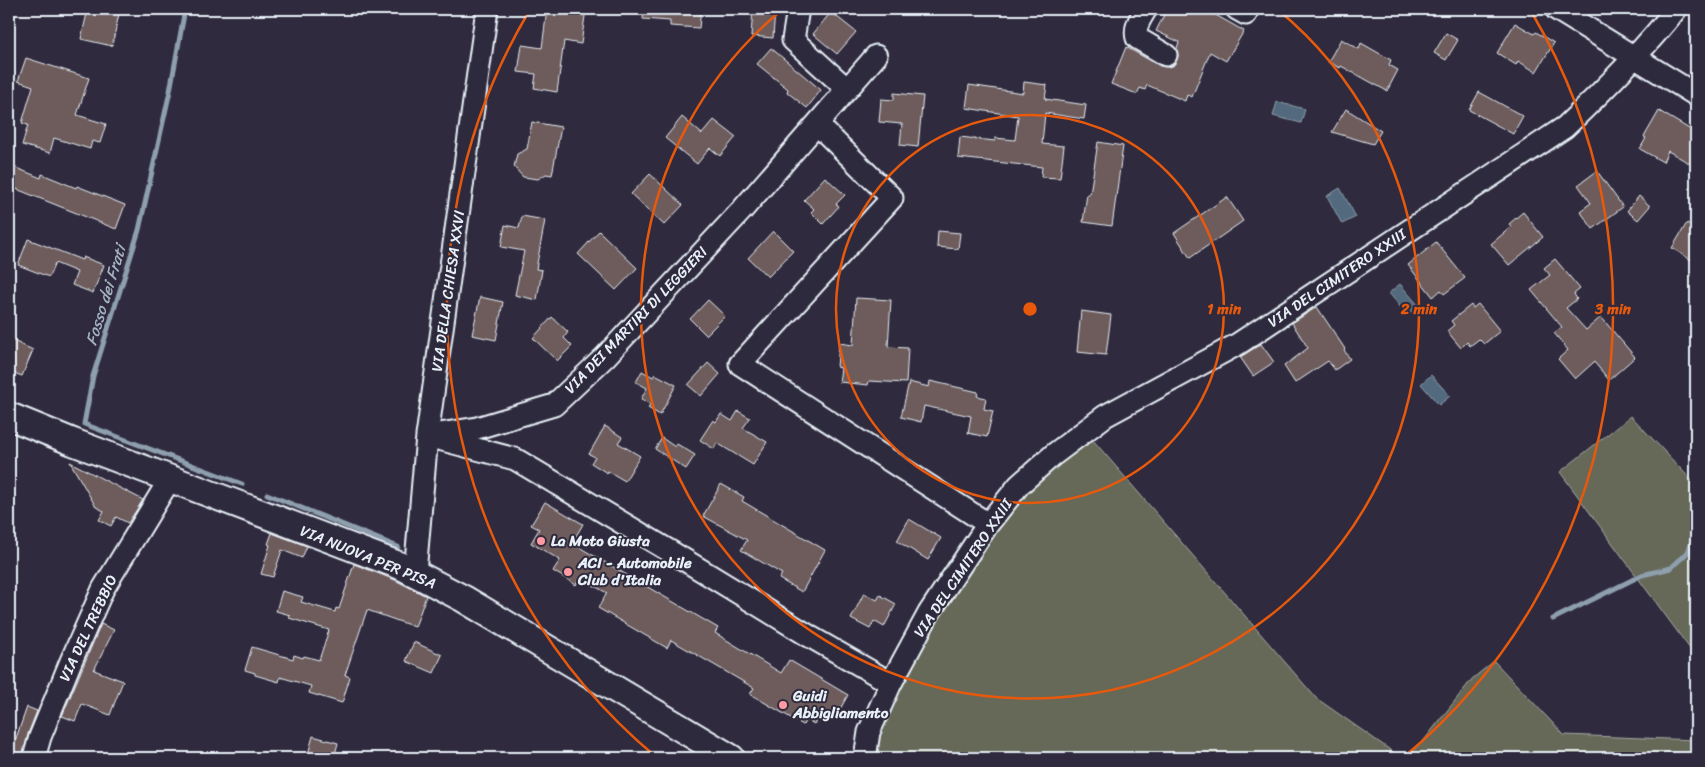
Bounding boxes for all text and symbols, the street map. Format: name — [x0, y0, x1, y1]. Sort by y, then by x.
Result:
street label: VIA DELLA CHIESA XXVI — [424, 208, 472, 373]
street label: VIA DEL CIMITERO XXIII — [1262, 221, 1413, 334]
water label: Fosso dei Frati — [77, 238, 135, 349]
street label: VIA DEI MARTIRI DI LEGGIERI — [558, 240, 714, 400]
text: 1 min — [1207, 296, 1242, 322]
text: 2 min — [1400, 296, 1438, 322]
text: 3 min — [1594, 296, 1632, 322]
centre of rings — [1021, 300, 1039, 318]
street label: VIA DEL CIMITERO XXIII — [907, 492, 1020, 643]
street label: VIA NUOVA PER PISA — [296, 518, 440, 596]
place label: La Moto Giusta — [551, 528, 650, 554]
marker: La Moto Giusta — [535, 535, 547, 547]
place label: ACI - Automobile Club d'Italia — [577, 550, 692, 593]
marker: ACI - Automobile Club d'Italia — [562, 566, 574, 578]
street label: VIA DEL TREBBIO — [52, 570, 124, 686]
place label: Guidi Abbigliamento — [792, 683, 889, 726]
marker: Guidi Abbigliamento — [777, 699, 789, 711]

